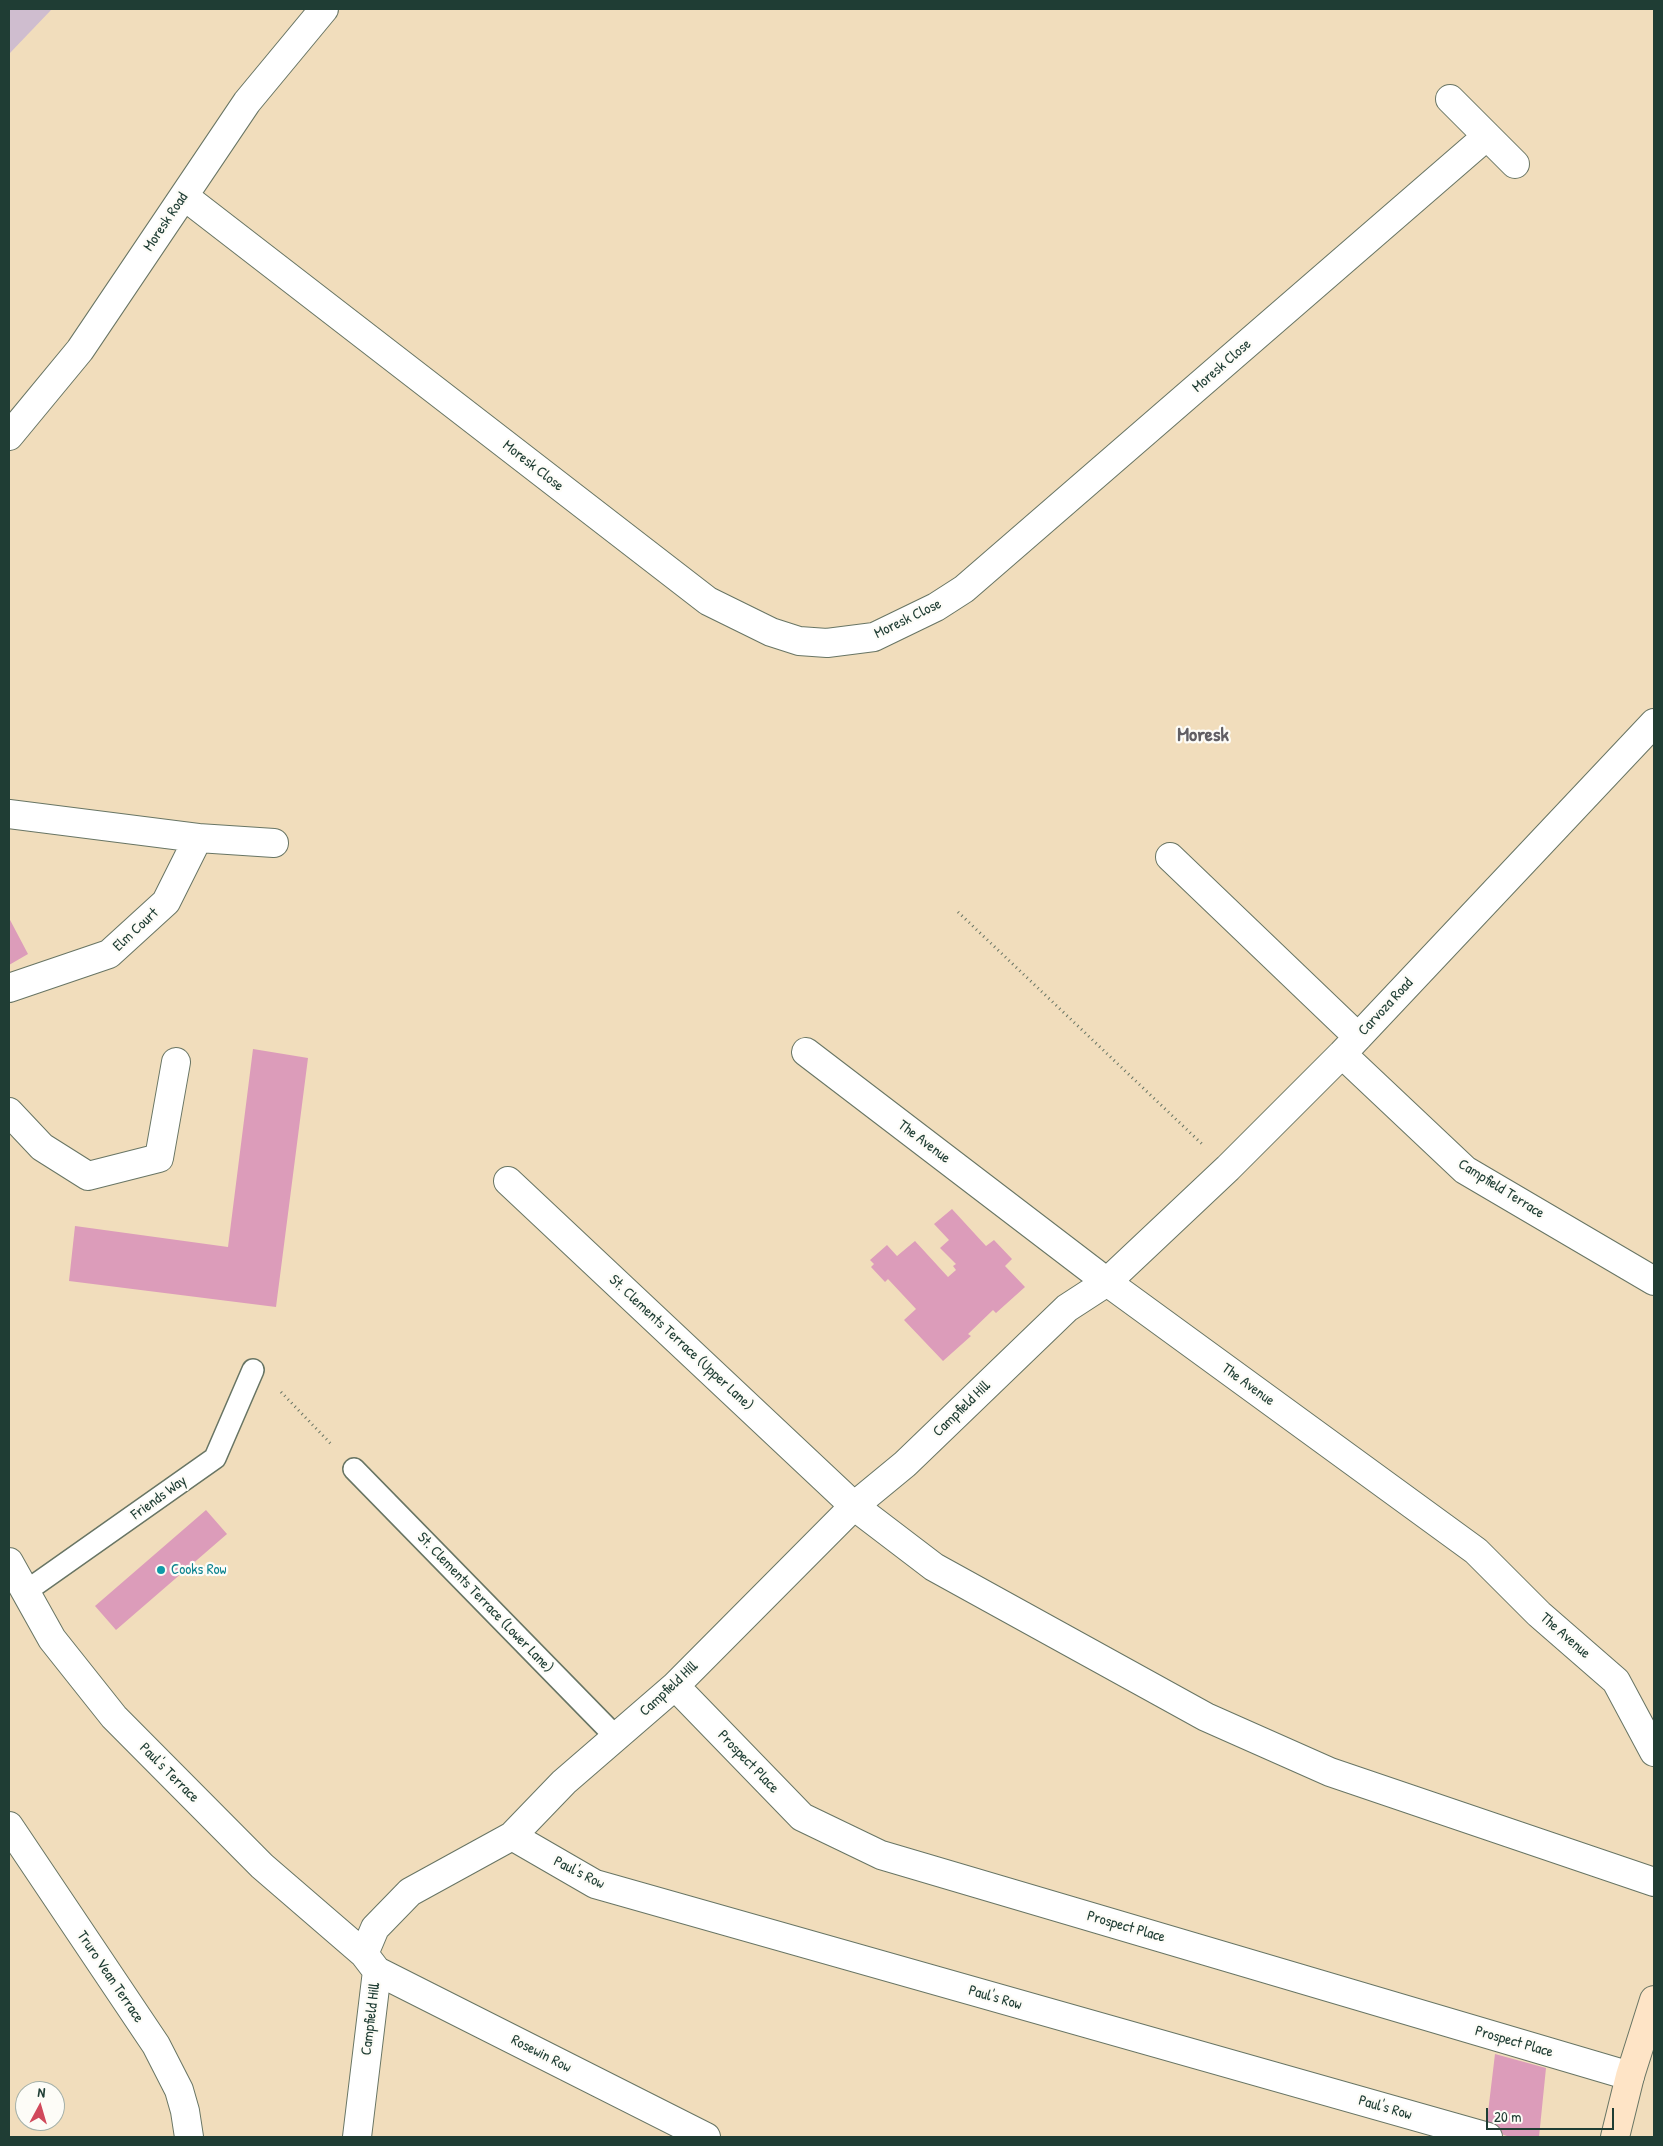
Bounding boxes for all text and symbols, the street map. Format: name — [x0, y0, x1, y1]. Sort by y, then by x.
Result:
street label: Moresk Road — [140, 189, 192, 255]
street label: Moresk Close — [1189, 336, 1255, 396]
street label: Moresk Close — [499, 437, 567, 495]
street label: Moresk Close — [872, 595, 944, 643]
district label: Moresk — [1177, 724, 1229, 748]
street label: Elm Court — [110, 905, 162, 955]
street label: Carvoza Road — [1355, 974, 1417, 1040]
street label: The Avenue — [894, 1117, 954, 1167]
street label: Campfield Terrace — [1455, 1155, 1547, 1223]
street label: St. Clements Terrace (Upper Lane) — [605, 1271, 757, 1415]
street label: The Avenue — [1218, 1360, 1278, 1410]
street label: Campfield Hill — [930, 1377, 994, 1441]
street label: Friends Way — [128, 1472, 190, 1524]
street label: St. Clements Terrace (Lower Lane) — [413, 1529, 557, 1677]
place label: Cooks Row — [171, 1561, 227, 1579]
marker: Cooks Row — [155, 1564, 167, 1576]
street label: The Avenue — [1536, 1609, 1594, 1663]
street label: Campfield Hill — [636, 1658, 702, 1720]
street label: Prospect Place — [714, 1727, 782, 1797]
street label: Paul's Terrace — [135, 1739, 203, 1807]
street label: Paul's Row — [551, 1853, 607, 1893]
street label: Prospect Place — [1085, 1907, 1167, 1947]
street label: Truro Vean Terrace — [73, 1928, 147, 2026]
street label: Campfield Hill — [358, 1982, 384, 2056]
street label: Paul's Row — [966, 1982, 1024, 2014]
street label: Prospect Place — [1473, 2022, 1555, 2062]
street label: Rosewin Row — [508, 2031, 574, 2077]
north arrow — [15, 2081, 65, 2131]
text: N — [37, 2082, 46, 2101]
street label: Paul's Row — [1356, 2092, 1414, 2124]
scale bar — [1488, 2098, 1616, 2130]
text: 20 m — [1494, 2106, 1521, 2127]

